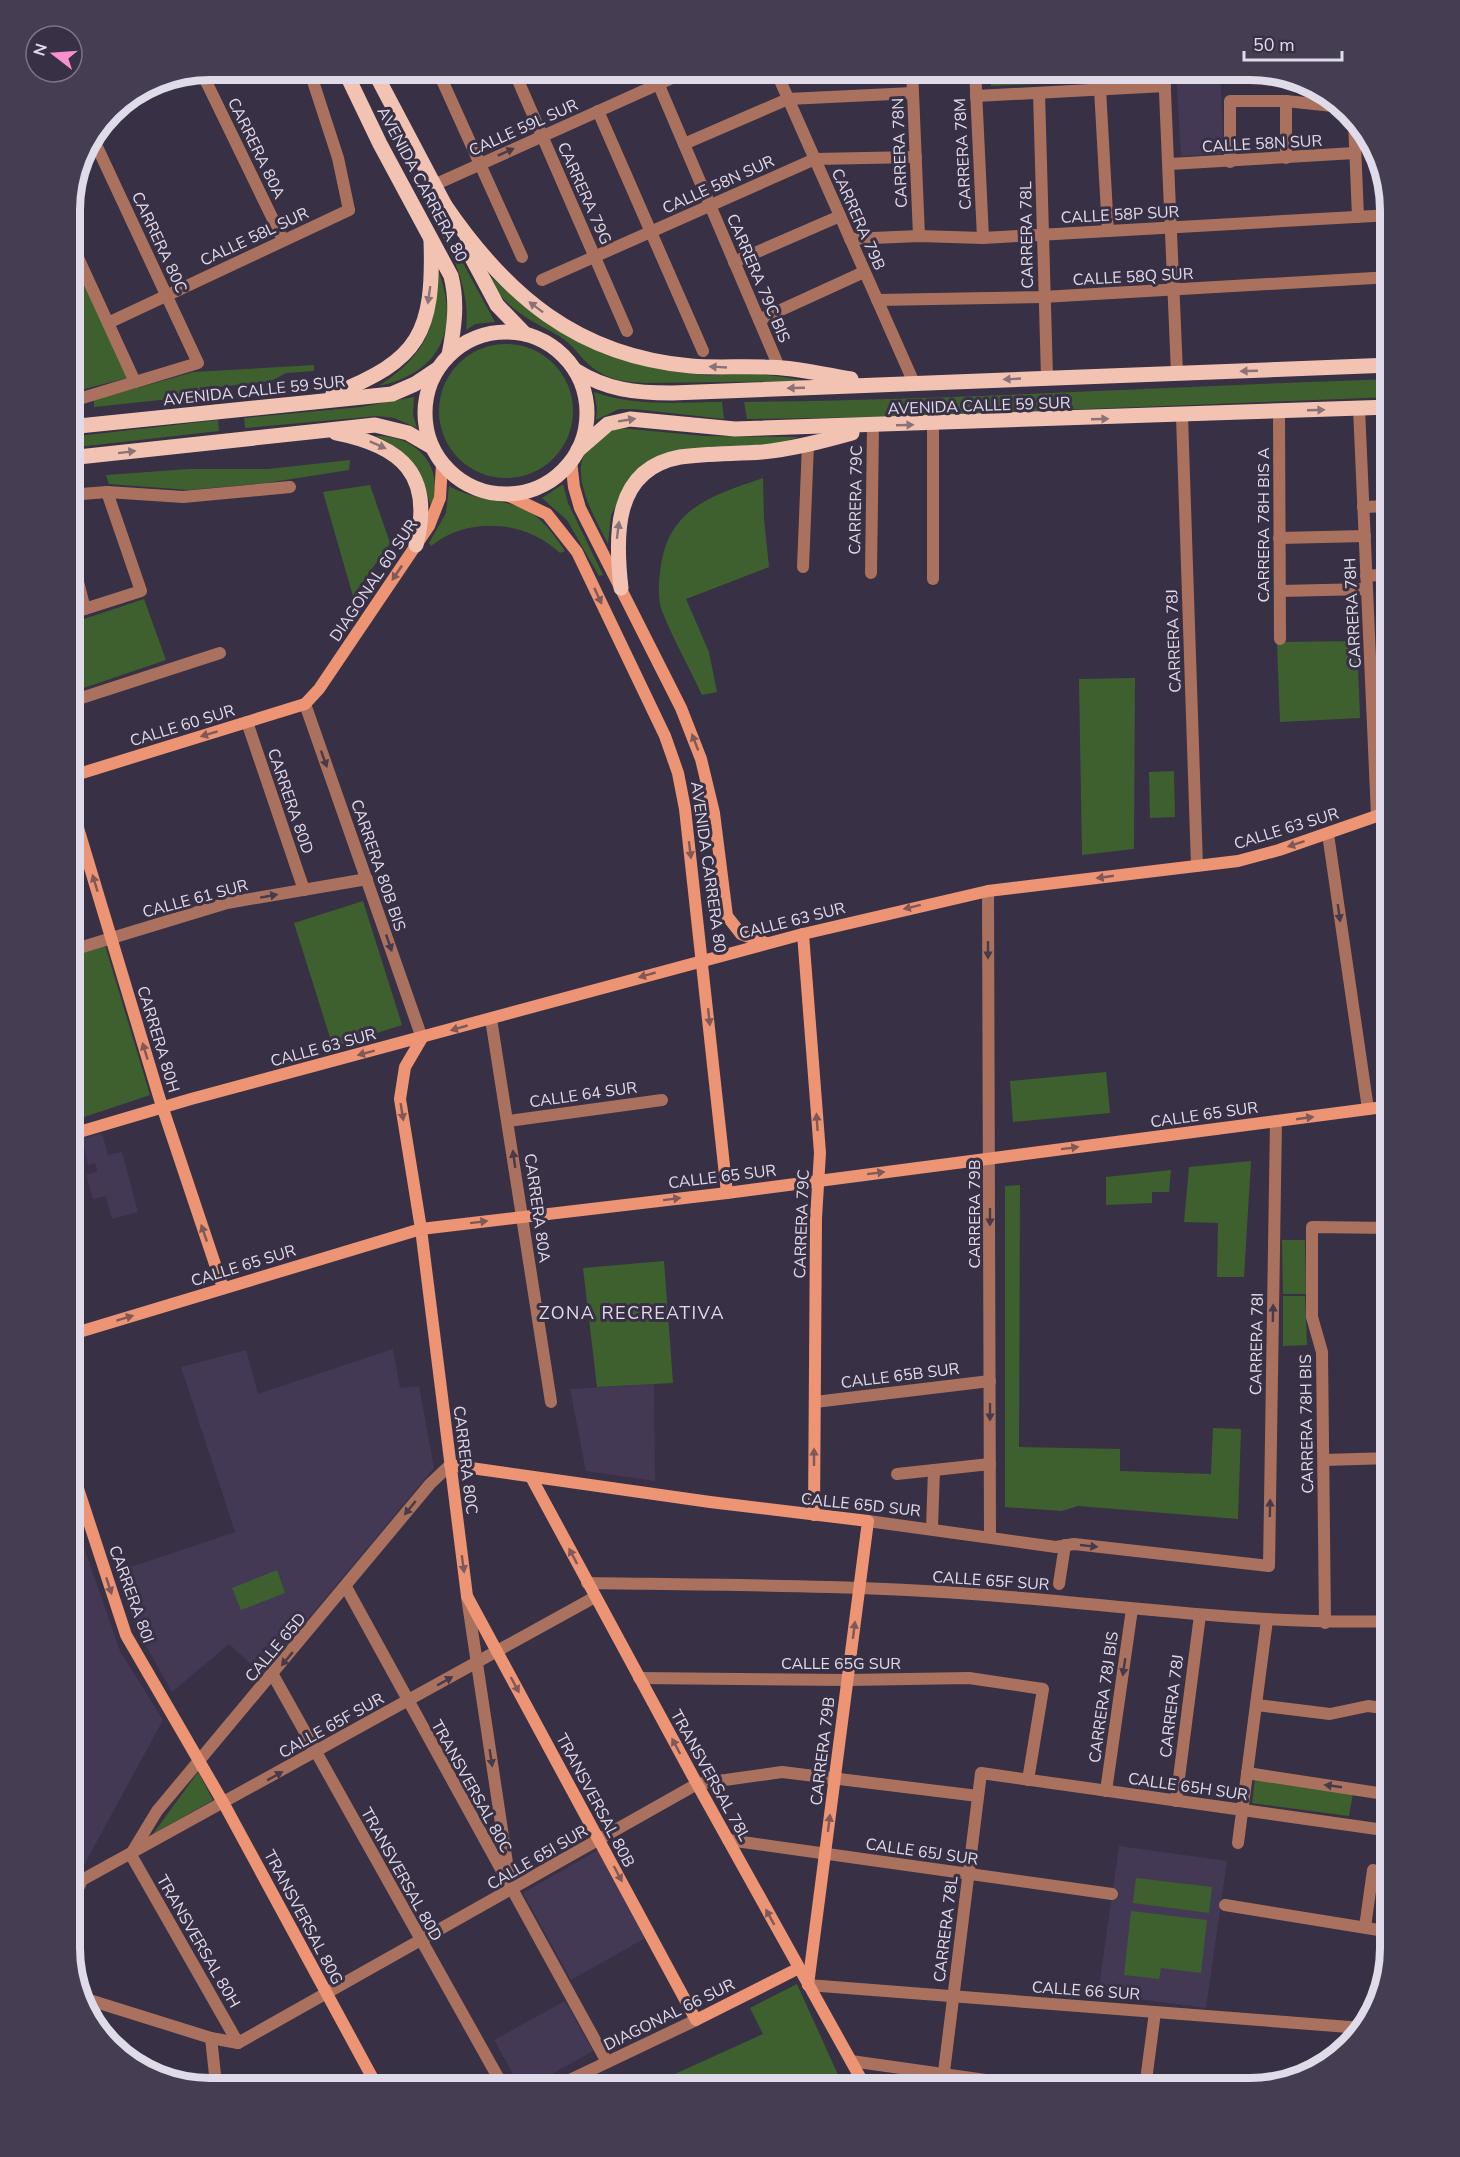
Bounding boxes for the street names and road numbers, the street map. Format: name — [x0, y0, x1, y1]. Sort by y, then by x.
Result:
street label: CARRERA 80A — [222, 94, 290, 203]
street label: CALLE 59L SUR — [465, 94, 582, 162]
street label: CARRERA 78N — [887, 97, 913, 208]
street label: CARRERA 78M — [949, 97, 977, 210]
street label: AVENIDA CARRERA 80 — [372, 103, 472, 266]
street label: CALLE 58N SUR — [1201, 130, 1323, 158]
street label: CARRERA 79G — [552, 139, 617, 248]
street label: CALLE 58N SUR — [659, 150, 778, 219]
street label: CARRERA 79B — [826, 165, 890, 274]
street label: CARRERA 78L — [1015, 181, 1039, 289]
street label: CARRERA 80C — [126, 188, 192, 297]
street label: CALLE 58P SUR — [1060, 201, 1180, 229]
street label: CALLE 58L SUR — [197, 202, 312, 272]
street label: CARRERA 79C BIS — [721, 211, 795, 346]
street label: CALLE 58Q SUR — [1072, 263, 1194, 291]
street label: AVENIDA CALLE 59 SUR — [162, 370, 347, 411]
street label: AVENIDA CALLE 59 SUR — [887, 392, 1071, 420]
street label: CARRERA 79C — [844, 445, 868, 555]
street label: CARRERA 78H BIS A — [1253, 447, 1275, 603]
street label: DIAGONAL 60 SUR — [325, 515, 423, 646]
street label: CARRERA 78H — [1339, 557, 1367, 669]
street label: CARRERA 78J — [1161, 589, 1187, 693]
street label: CALLE 60 SUR — [127, 699, 238, 752]
street label: CARRERA 80D — [262, 746, 318, 857]
street label: AVENIDA CARRERA 80 — [685, 780, 731, 954]
street label: CARRERA 80B BIS — [345, 796, 411, 934]
street label: CALLE 63 SUR — [1231, 802, 1342, 855]
street label: CALLE 61 SUR — [140, 874, 251, 924]
street label: CALLE 63 SUR — [737, 897, 848, 945]
street label: CARRERA 80H — [131, 983, 185, 1095]
street label: CALLE 63 SUR — [268, 1023, 379, 1073]
street label: CALLE 64 SUR — [528, 1077, 639, 1113]
street label: CALLE 65 SUR — [1149, 1097, 1260, 1133]
street label: CARRERA 80A — [518, 1152, 556, 1264]
street label: CALLE 65 SUR — [667, 1159, 778, 1195]
street label: CARRERA 79B — [964, 1159, 986, 1269]
street label: CARRERA 79C — [789, 1169, 815, 1279]
street label: CALLE 65 SUR — [188, 1239, 299, 1292]
street label: CARRERA 78I — [1245, 1293, 1269, 1395]
street label: CARRERA 78H BIS — [1295, 1354, 1319, 1494]
street label: CALLE 65B SUR — [840, 1358, 961, 1394]
street label: CARRERA 80C — [447, 1405, 483, 1516]
street label: CALLE 65D SUR — [800, 1488, 922, 1522]
street label: CARRERA 80I — [103, 1542, 159, 1646]
street label: CALLE 65F SUR — [932, 1566, 1050, 1596]
street label: CALLE 65D — [240, 1608, 311, 1687]
street label: CARRERA 78J BIS — [1084, 1630, 1124, 1764]
street label: CALLE 65G SUR — [781, 1653, 901, 1675]
street label: CARRERA 78J — [1155, 1653, 1189, 1759]
street label: CALLE 65F SUR — [275, 1688, 388, 1764]
street label: CARRERA 79B — [805, 1696, 841, 1807]
street label: TRANSVERSAL 78L — [665, 1706, 755, 1845]
street label: TRANSVERSAL 80C — [425, 1716, 517, 1857]
street label: TRANSVERSAL 80B — [551, 1730, 640, 1871]
street label: CALLE 65H SUR — [1127, 1768, 1249, 1806]
street label: TRANSVERSAL 80D — [355, 1804, 447, 1945]
street label: CALLE 65I SUR — [483, 1820, 592, 1896]
street label: CALLE 65J SUR — [864, 1833, 980, 1871]
street label: TRANSVERSAL 80G — [258, 1846, 348, 1989]
street label: TRANSVERSAL 80H — [151, 1871, 245, 2012]
street label: CARRERA 78L — [929, 1874, 963, 1984]
street label: DIAGONAL 66 SUR — [600, 1974, 739, 2056]
street label: CALLE 66 SUR — [1031, 1976, 1141, 2006]

